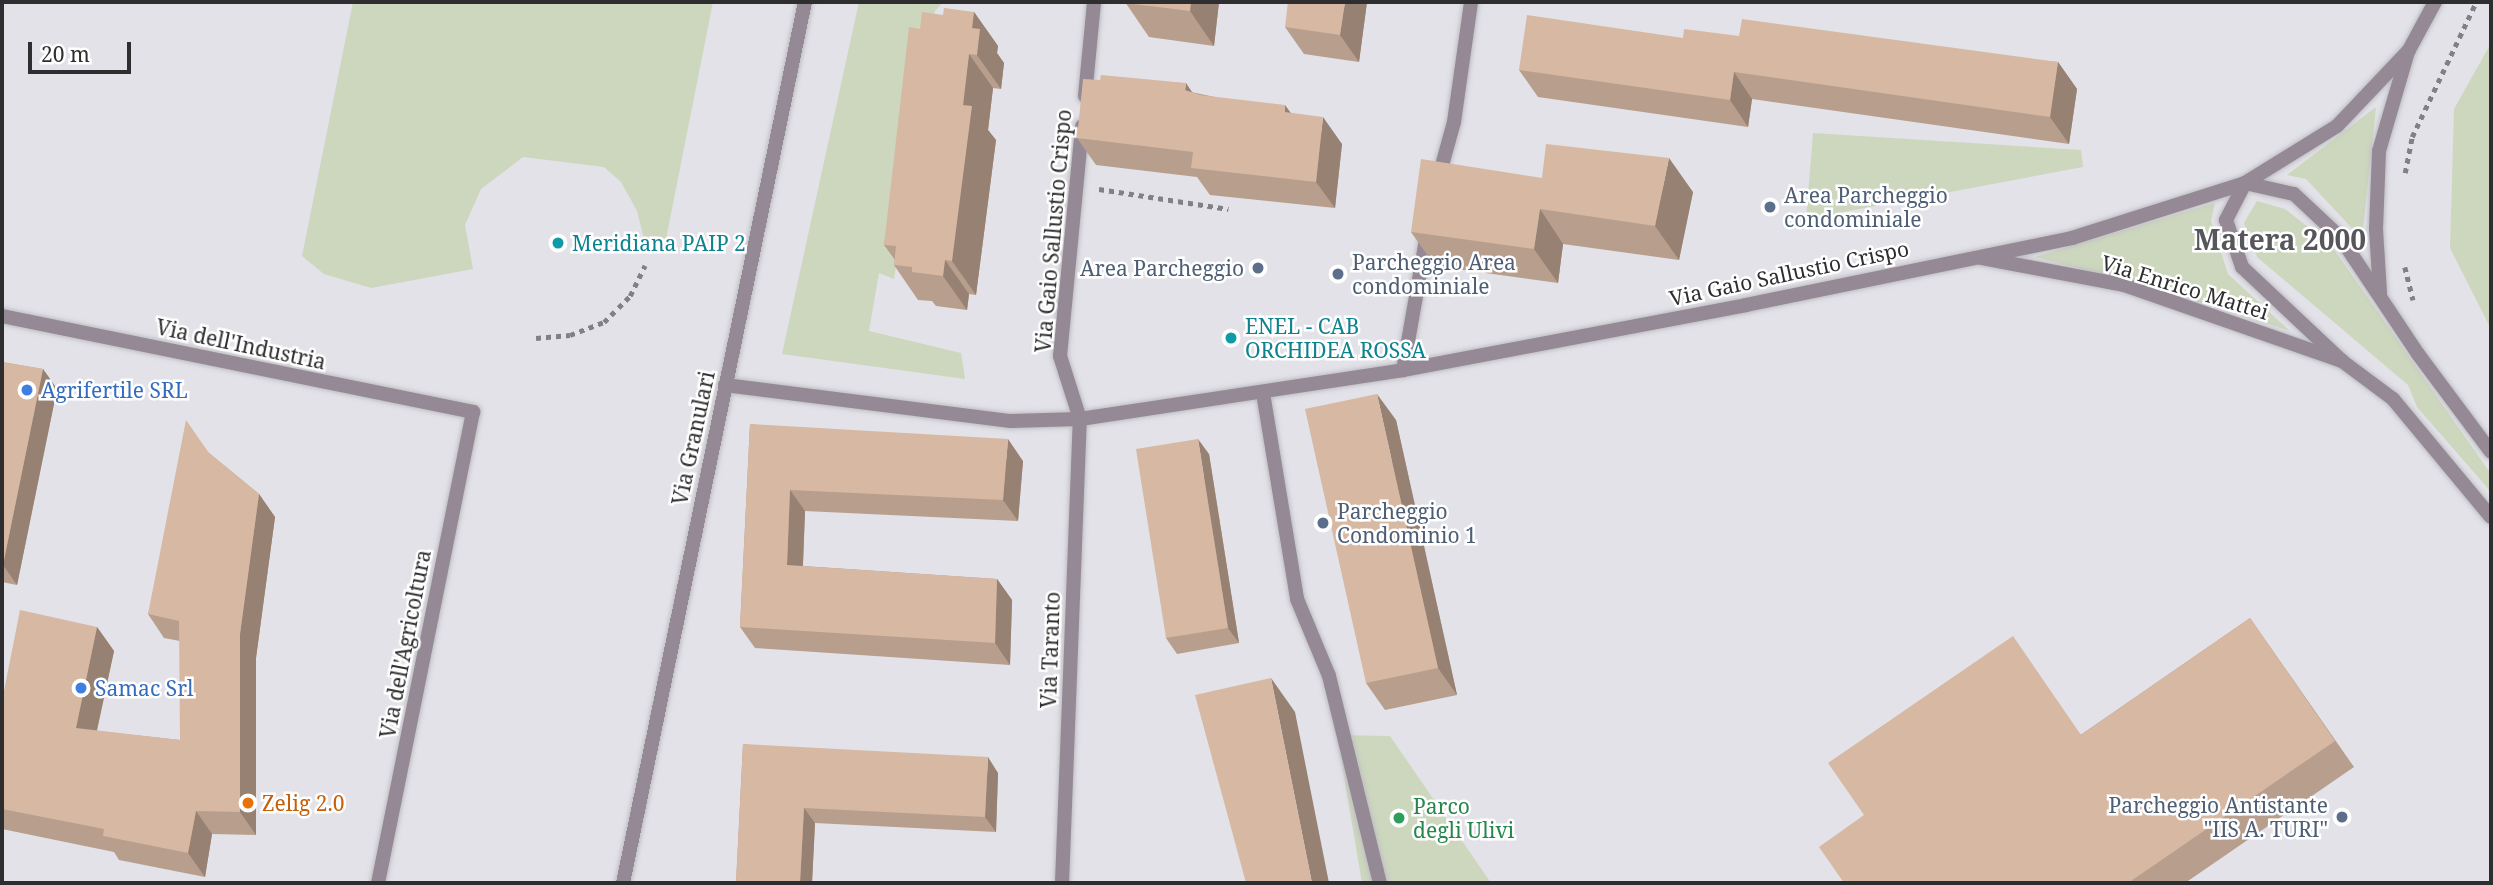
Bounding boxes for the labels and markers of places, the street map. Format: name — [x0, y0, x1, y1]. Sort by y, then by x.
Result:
place label: Area Parcheggio condominiale — [1784, 182, 1948, 232]
marker: Area Parcheggio condominiale — [1762, 199, 1778, 215]
place label: Meridiana PAIP 2 — [572, 230, 746, 256]
marker: Meridiana PAIP 2 — [550, 235, 566, 251]
place label: Parcheggio Area condominiale — [1352, 249, 1516, 299]
place label: Area Parcheggio — [1080, 255, 1244, 281]
marker: Area Parcheggio — [1250, 260, 1266, 276]
marker: Parcheggio Area condominiale — [1330, 266, 1346, 282]
place label: ENEL - CAB ORCHIDEA ROSSA — [1245, 313, 1426, 363]
marker: ENEL - CAB ORCHIDEA ROSSA — [1223, 330, 1239, 346]
place label: Agrifertile SRL — [41, 377, 188, 403]
marker: Agrifertile SRL — [19, 382, 35, 398]
place label: Parcheggio Condominio 1 — [1337, 498, 1477, 548]
marker: Parcheggio Condominio 1 — [1315, 515, 1331, 531]
place label: Samac Srl — [95, 675, 194, 701]
marker: Samac Srl — [73, 680, 89, 696]
place label: Zelig 2.0 — [262, 790, 344, 816]
place label: Parcheggio Antistante "IIS A. TURI" — [2108, 792, 2328, 842]
place label: Parco degli Ulivi — [1413, 793, 1514, 843]
marker: Zelig 2.0 — [240, 795, 256, 811]
marker: Parcheggio Antistante "IIS A. TURI" — [2334, 809, 2350, 825]
marker: Parco degli Ulivi — [1391, 810, 1407, 826]

